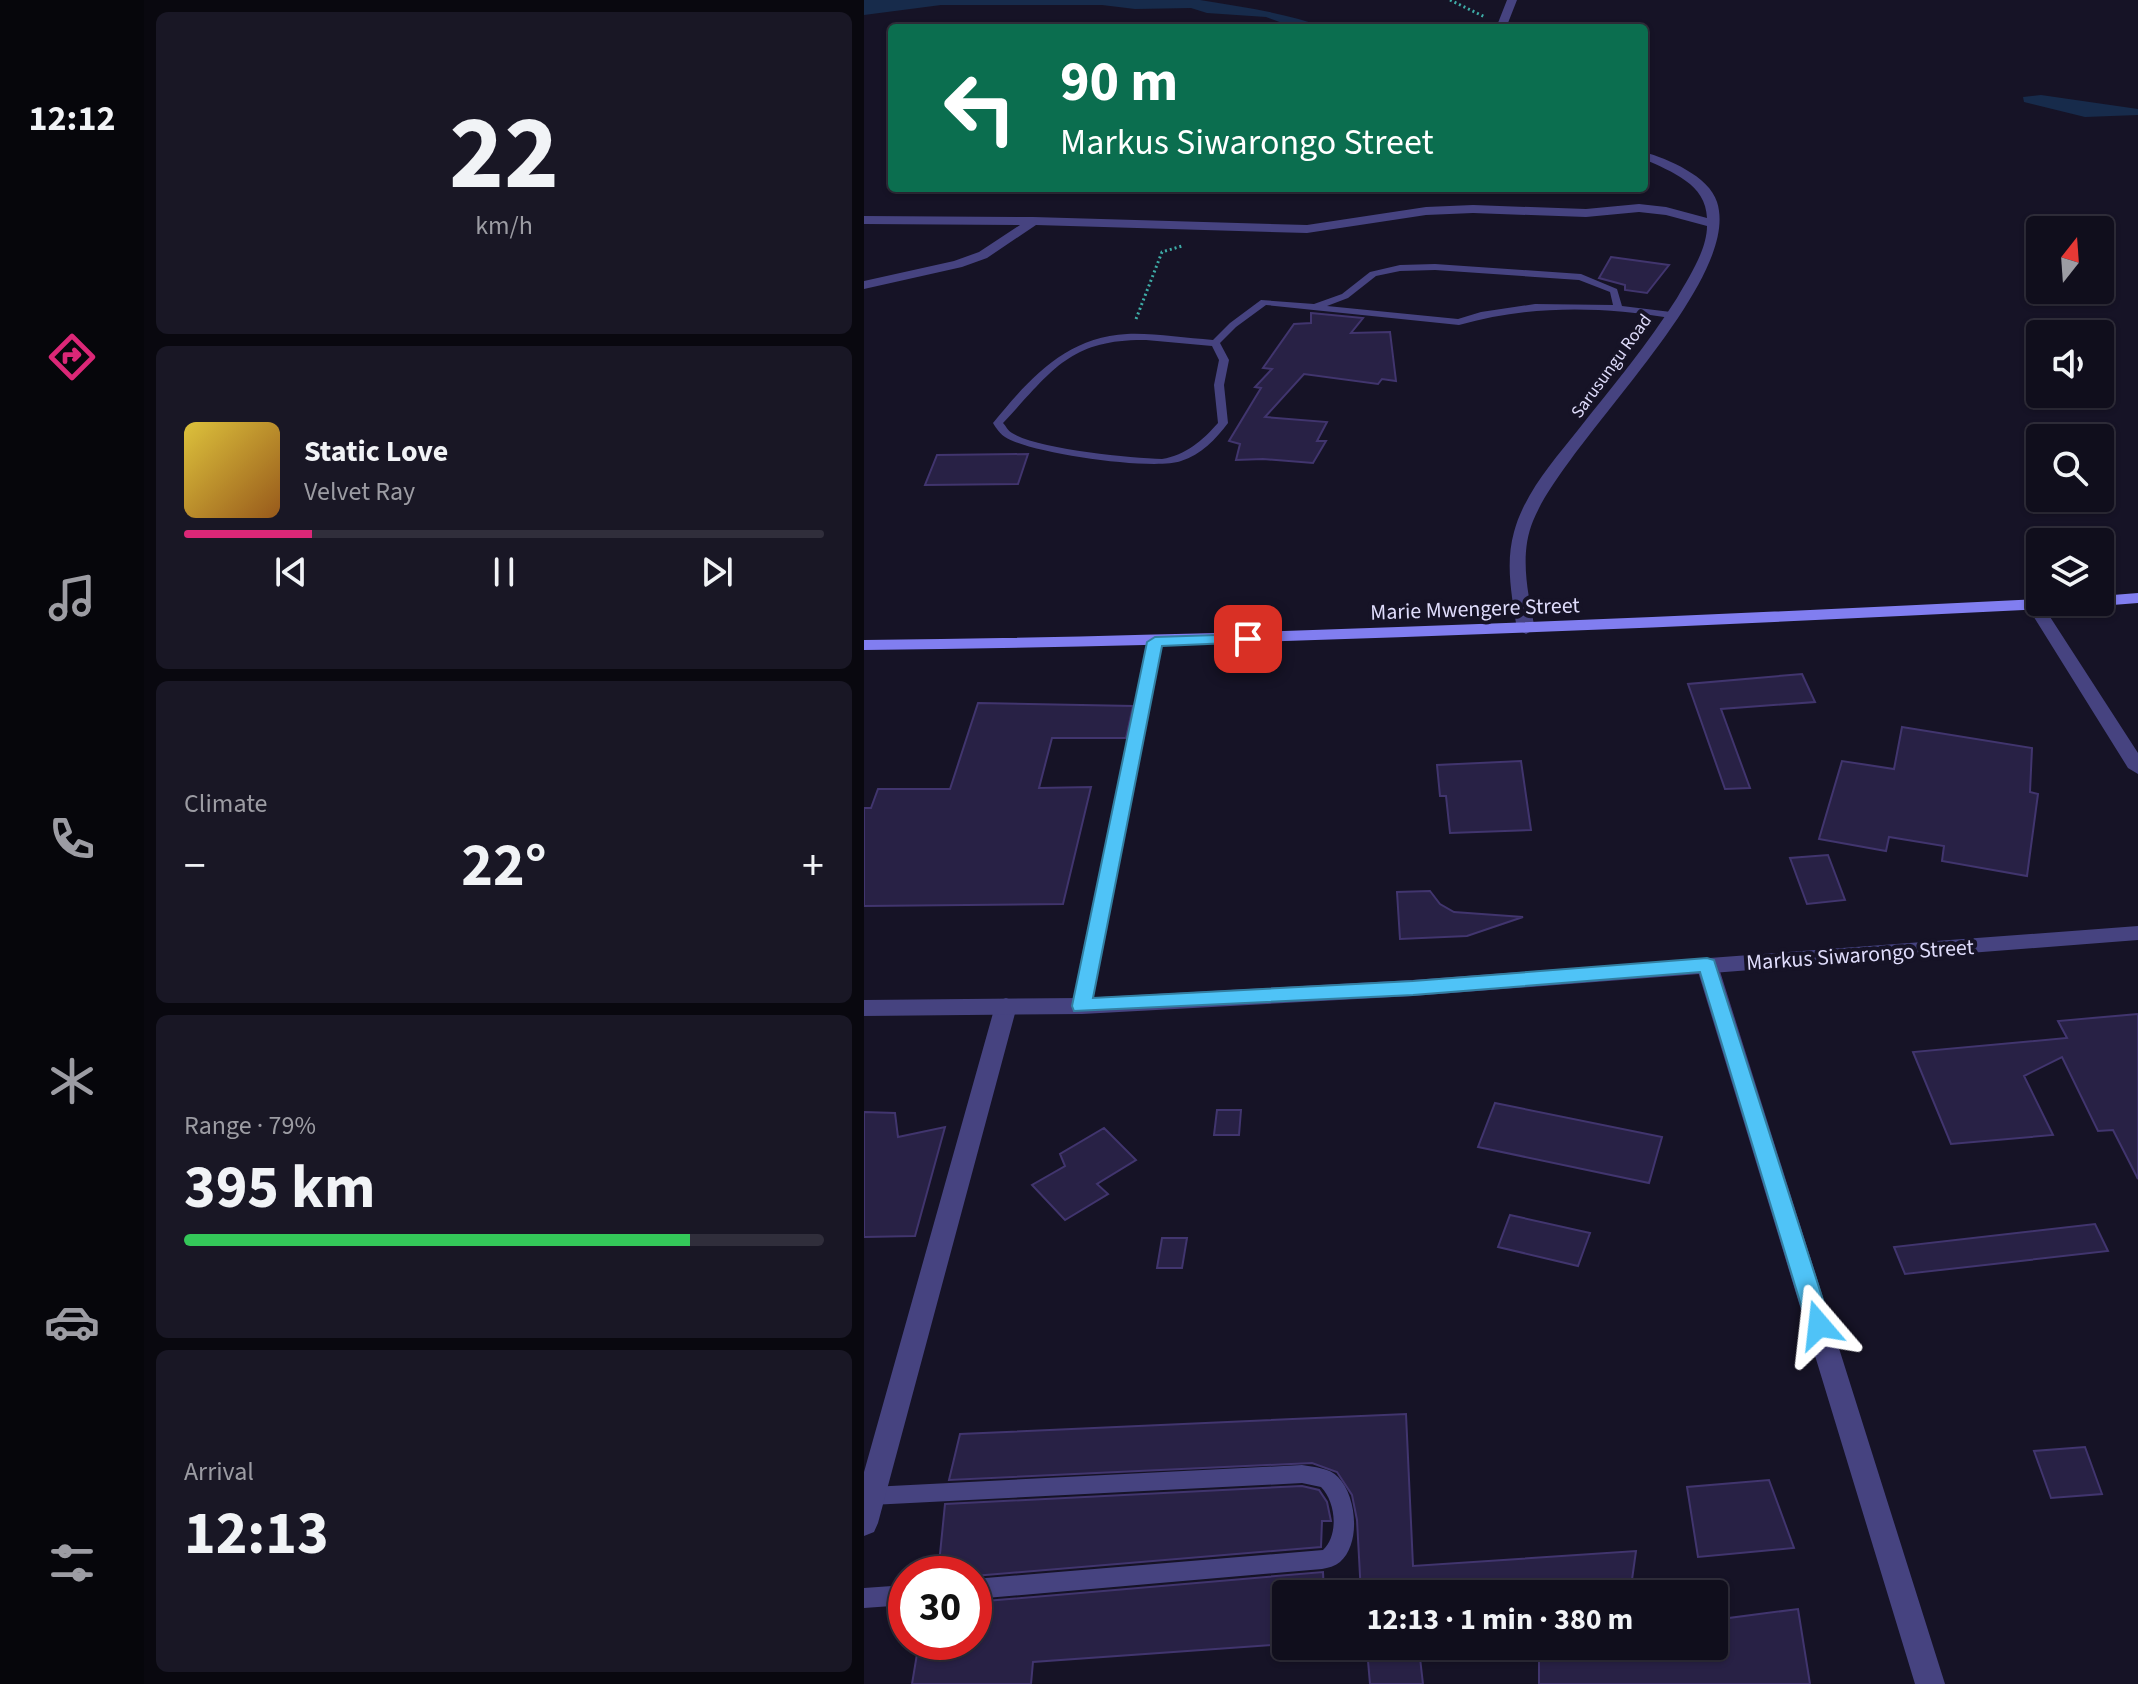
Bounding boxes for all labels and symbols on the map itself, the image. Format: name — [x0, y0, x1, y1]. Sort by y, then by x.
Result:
north arrow — [2026, 216, 2114, 304]
street label: Sarusungu Road — [1565, 309, 1658, 423]
street label: Marie Mwengere Street — [1370, 589, 1581, 629]
pin — [1214, 605, 1282, 673]
street label: Markus Siwarongo Street — [1745, 931, 1976, 979]
position arrow — [1777, 1283, 1861, 1367]
speed limit sign: 30 — [888, 1556, 992, 1660]

